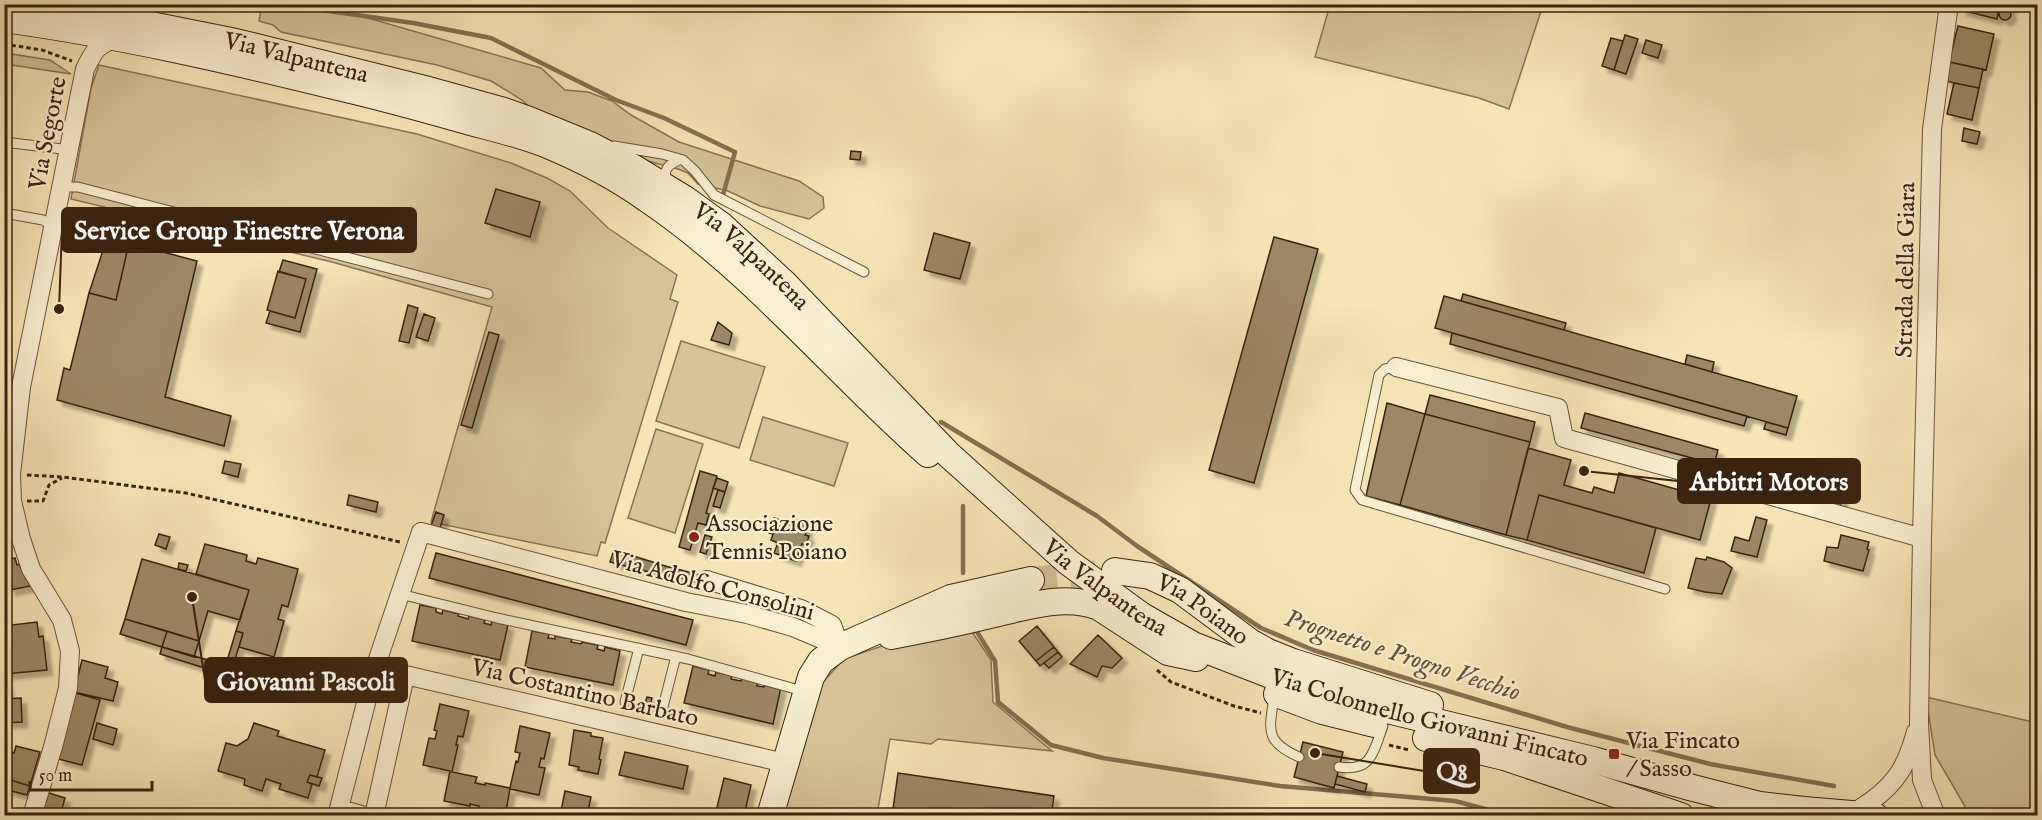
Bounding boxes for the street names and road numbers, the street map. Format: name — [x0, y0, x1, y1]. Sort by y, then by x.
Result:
street label: Via Valpantena — [220, 26, 372, 91]
street label: Via Segorte — [22, 74, 75, 194]
street label: Strada della Giara — [1889, 181, 1924, 358]
street label: Via Valpantena — [686, 195, 816, 318]
street label: Via Valpantena — [1035, 532, 1173, 645]
street label: Via Adolfo Consolini — [607, 544, 818, 628]
street label: Via Poiano — [1150, 567, 1255, 653]
street label: Via Costantino Barbato — [467, 652, 702, 735]
street label: Via Colonnello Giovanni Fincato — [1266, 662, 1591, 775]

